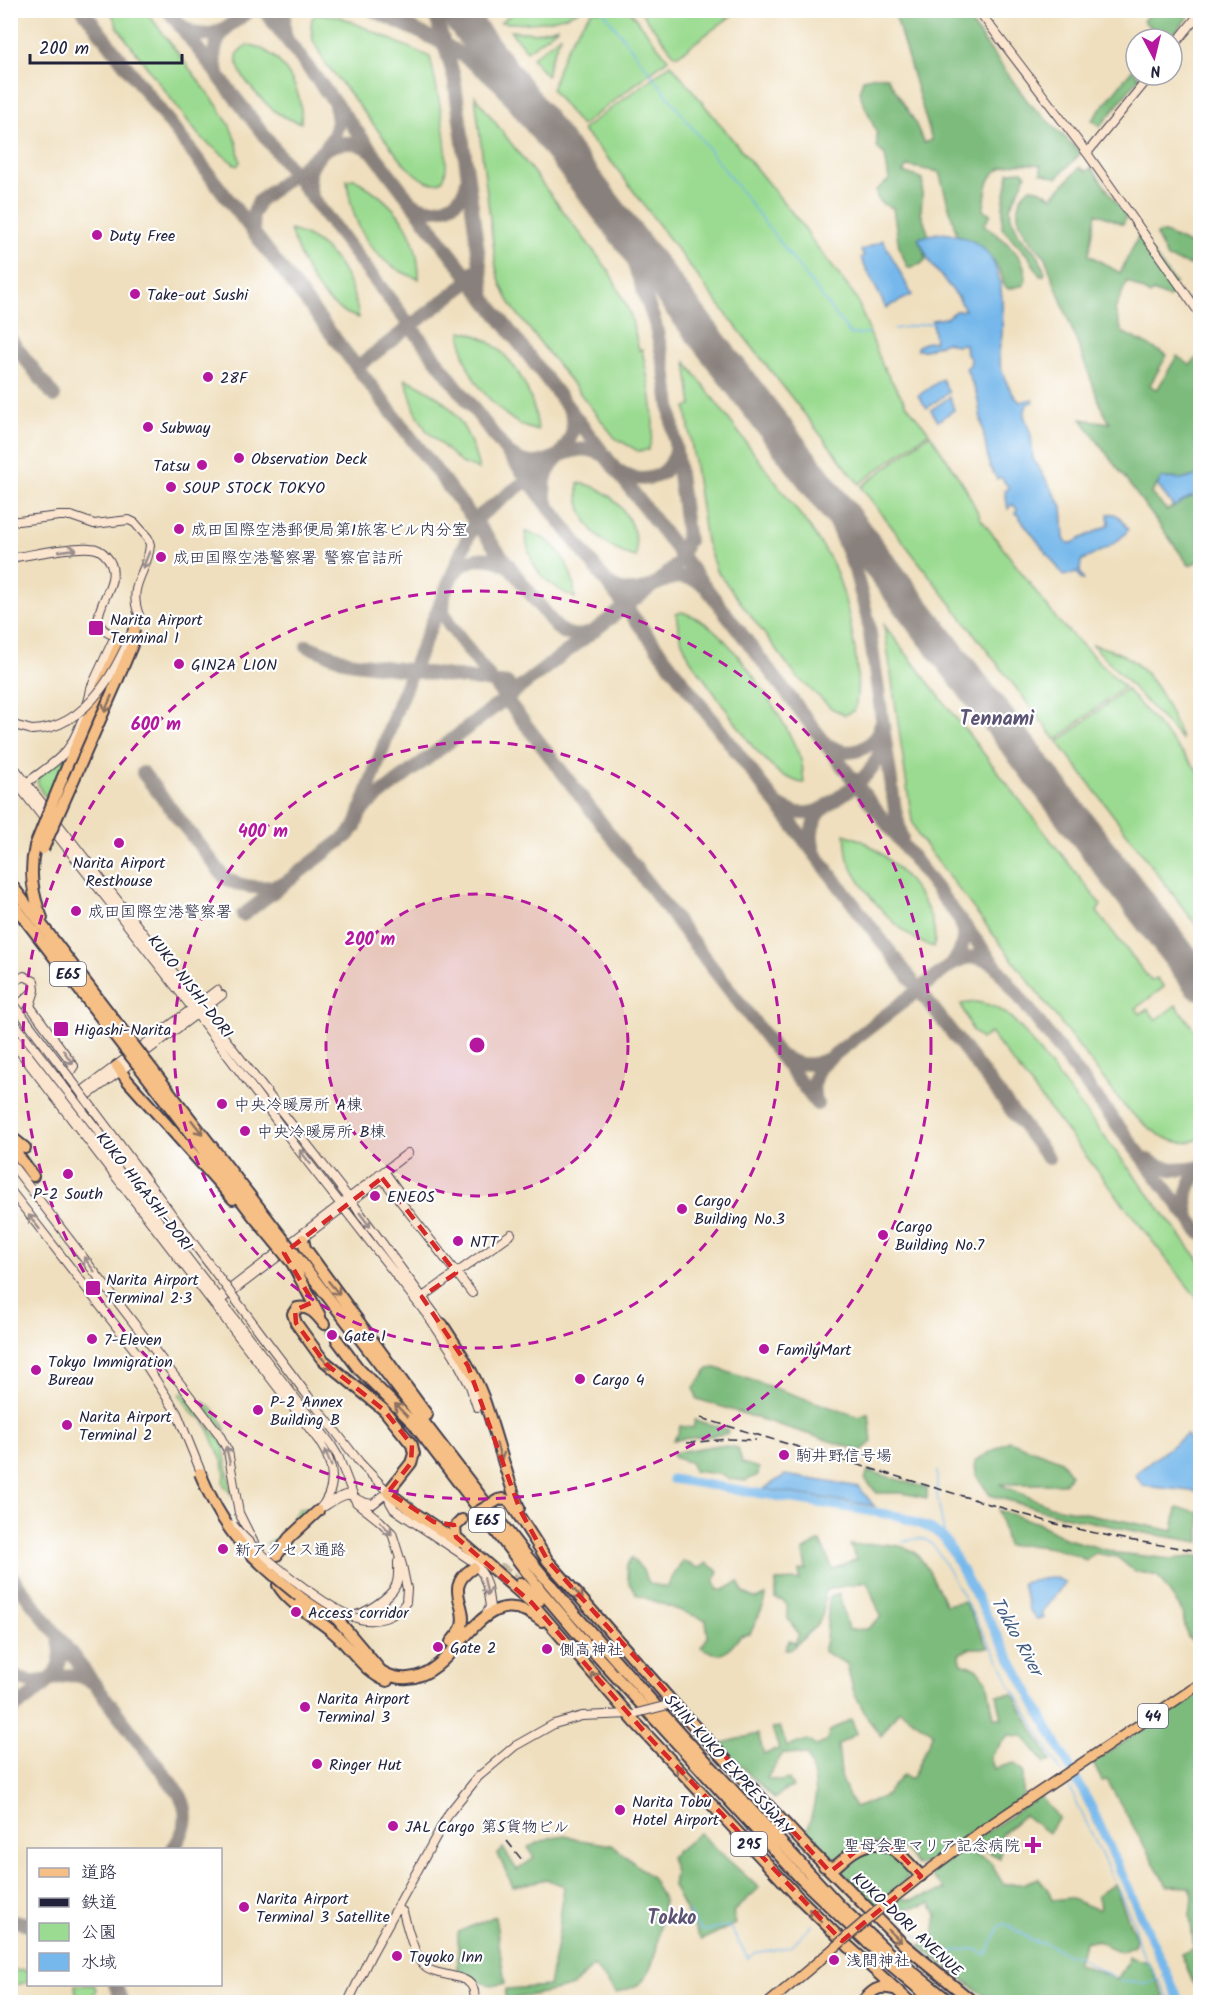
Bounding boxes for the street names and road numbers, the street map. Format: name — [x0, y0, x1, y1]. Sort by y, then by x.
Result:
street label: KUKO NISHI-DORI — [141, 929, 239, 1044]
road number: E65 — [50, 962, 86, 986]
street label: KUKO HIGASHI-DORI — [89, 1127, 199, 1257]
road number: E65 — [469, 1508, 505, 1532]
street label: SHIN-KUKO EXPRESSWAY — [658, 1689, 799, 1842]
road number: 44 — [1138, 1704, 1168, 1728]
road number: 295 — [731, 1832, 767, 1856]
street label: KUKO-DORI AVENUE — [846, 1867, 969, 1984]

